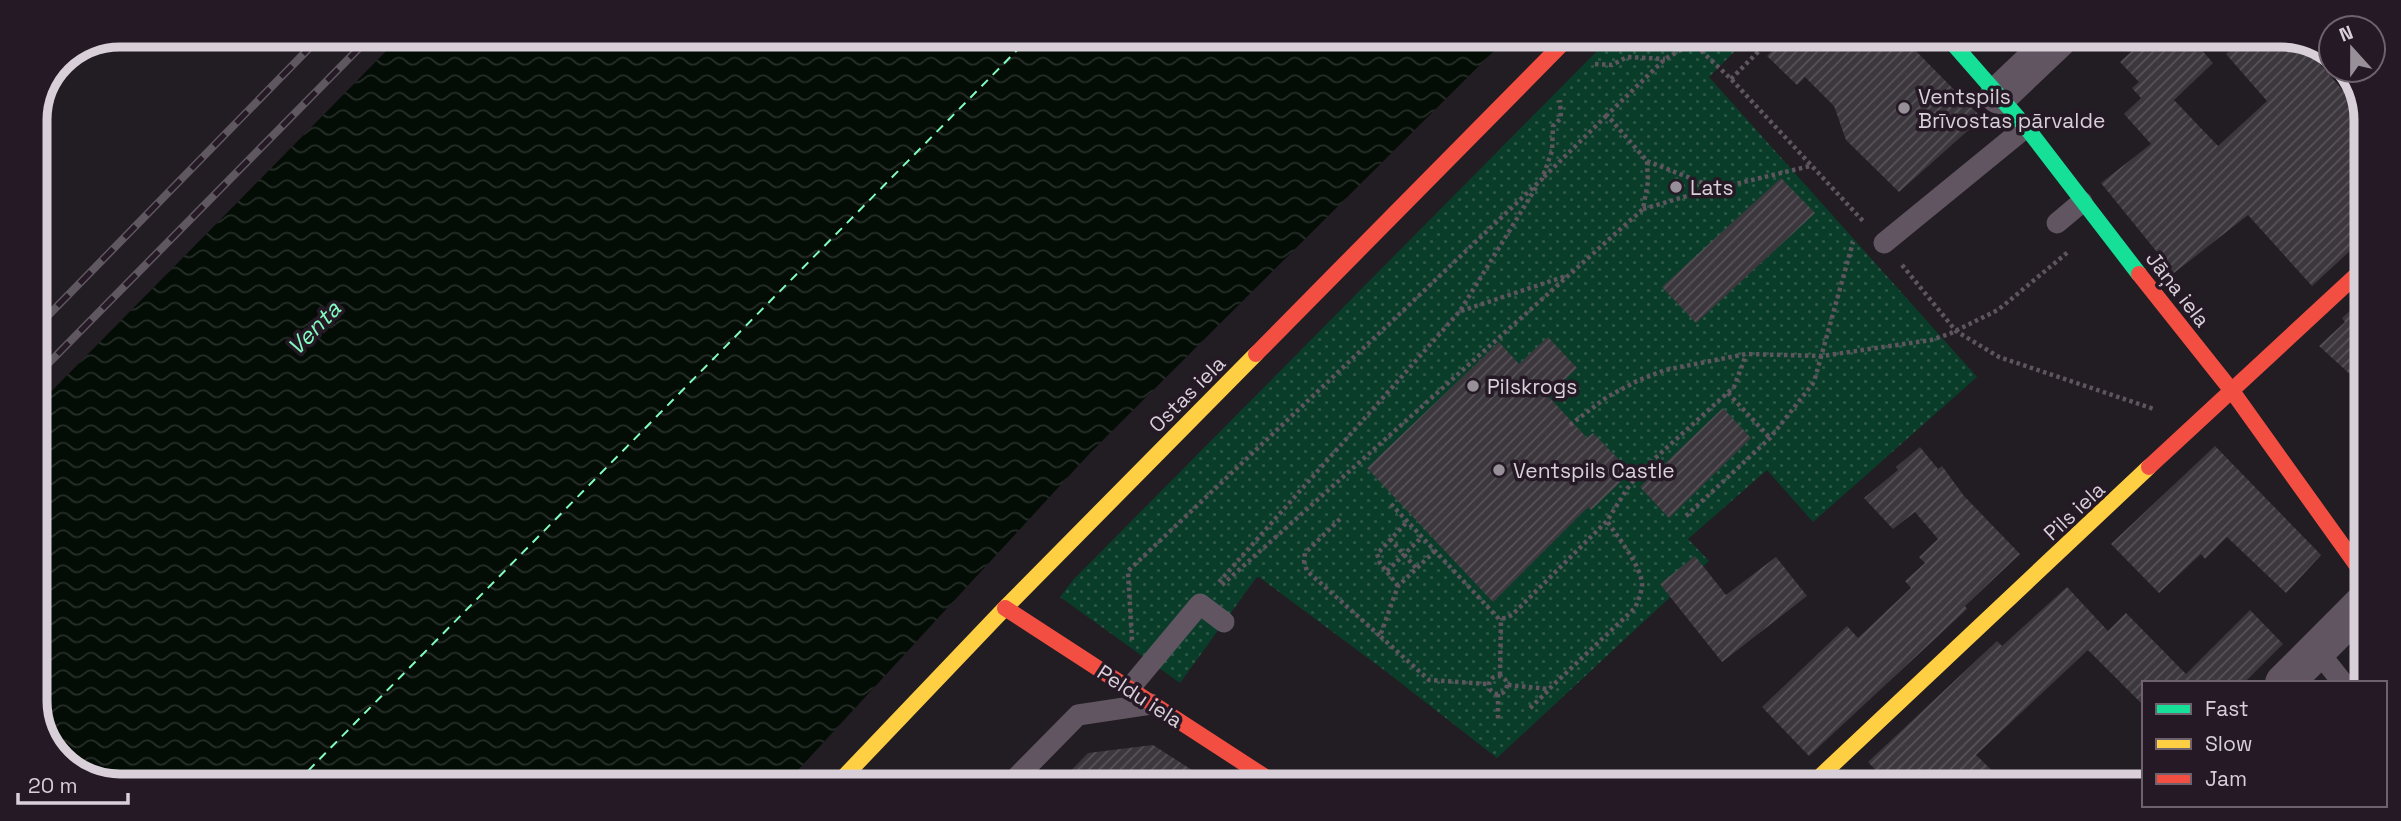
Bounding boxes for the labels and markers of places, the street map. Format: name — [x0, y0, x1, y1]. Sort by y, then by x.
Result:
place label: Ventspils Brīvostas pārvalde — [1918, 83, 2105, 134]
marker: Ventspils Brīvostas pārvalde — [1896, 100, 1912, 116]
place label: Lats — [1690, 174, 1734, 201]
marker: Lats — [1668, 179, 1684, 195]
place label: Pilskrogs — [1487, 373, 1577, 400]
marker: Pilskrogs — [1465, 378, 1481, 394]
place label: Ventspils Castle — [1513, 457, 1675, 484]
marker: Ventspils Castle — [1491, 462, 1507, 478]

